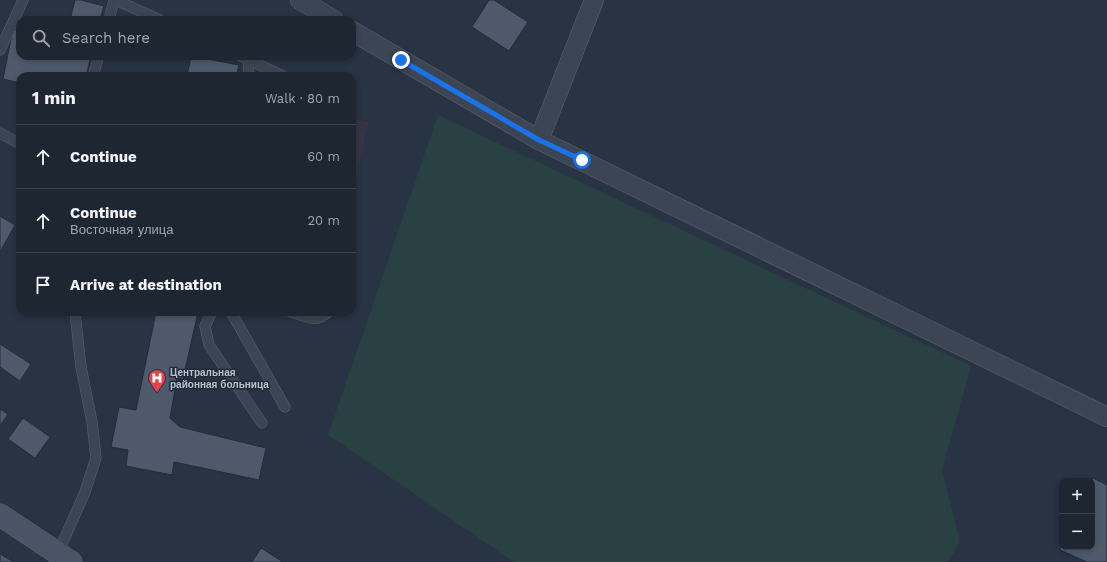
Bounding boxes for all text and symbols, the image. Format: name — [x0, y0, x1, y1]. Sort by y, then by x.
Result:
search box — [16, 16, 356, 60]
icon: search — [30, 27, 52, 49]
text: Search here — [62, 29, 150, 47]
route end — [392, 51, 410, 69]
text: 1 min — [32, 88, 76, 108]
text: Walk · 80 m — [265, 91, 340, 106]
icon: ahead — [32, 146, 54, 168]
text: Continue — [70, 148, 137, 166]
text: 60 m — [307, 149, 340, 164]
route start — [573, 151, 591, 169]
text: Continue — [70, 204, 137, 222]
icon: ahead — [32, 210, 54, 232]
text: 20 m — [308, 213, 340, 228]
text: Восточная улица — [70, 222, 174, 237]
icon: arrive — [32, 274, 54, 296]
text: Arrive at destination — [70, 276, 222, 294]
place label: Центральная районная больница — [170, 367, 269, 390]
hospital icon: Центральная районная больница — [147, 368, 167, 393]
map controls — [1059, 478, 1095, 550]
button: + — [1059, 478, 1095, 514]
button: − — [1059, 514, 1095, 550]

